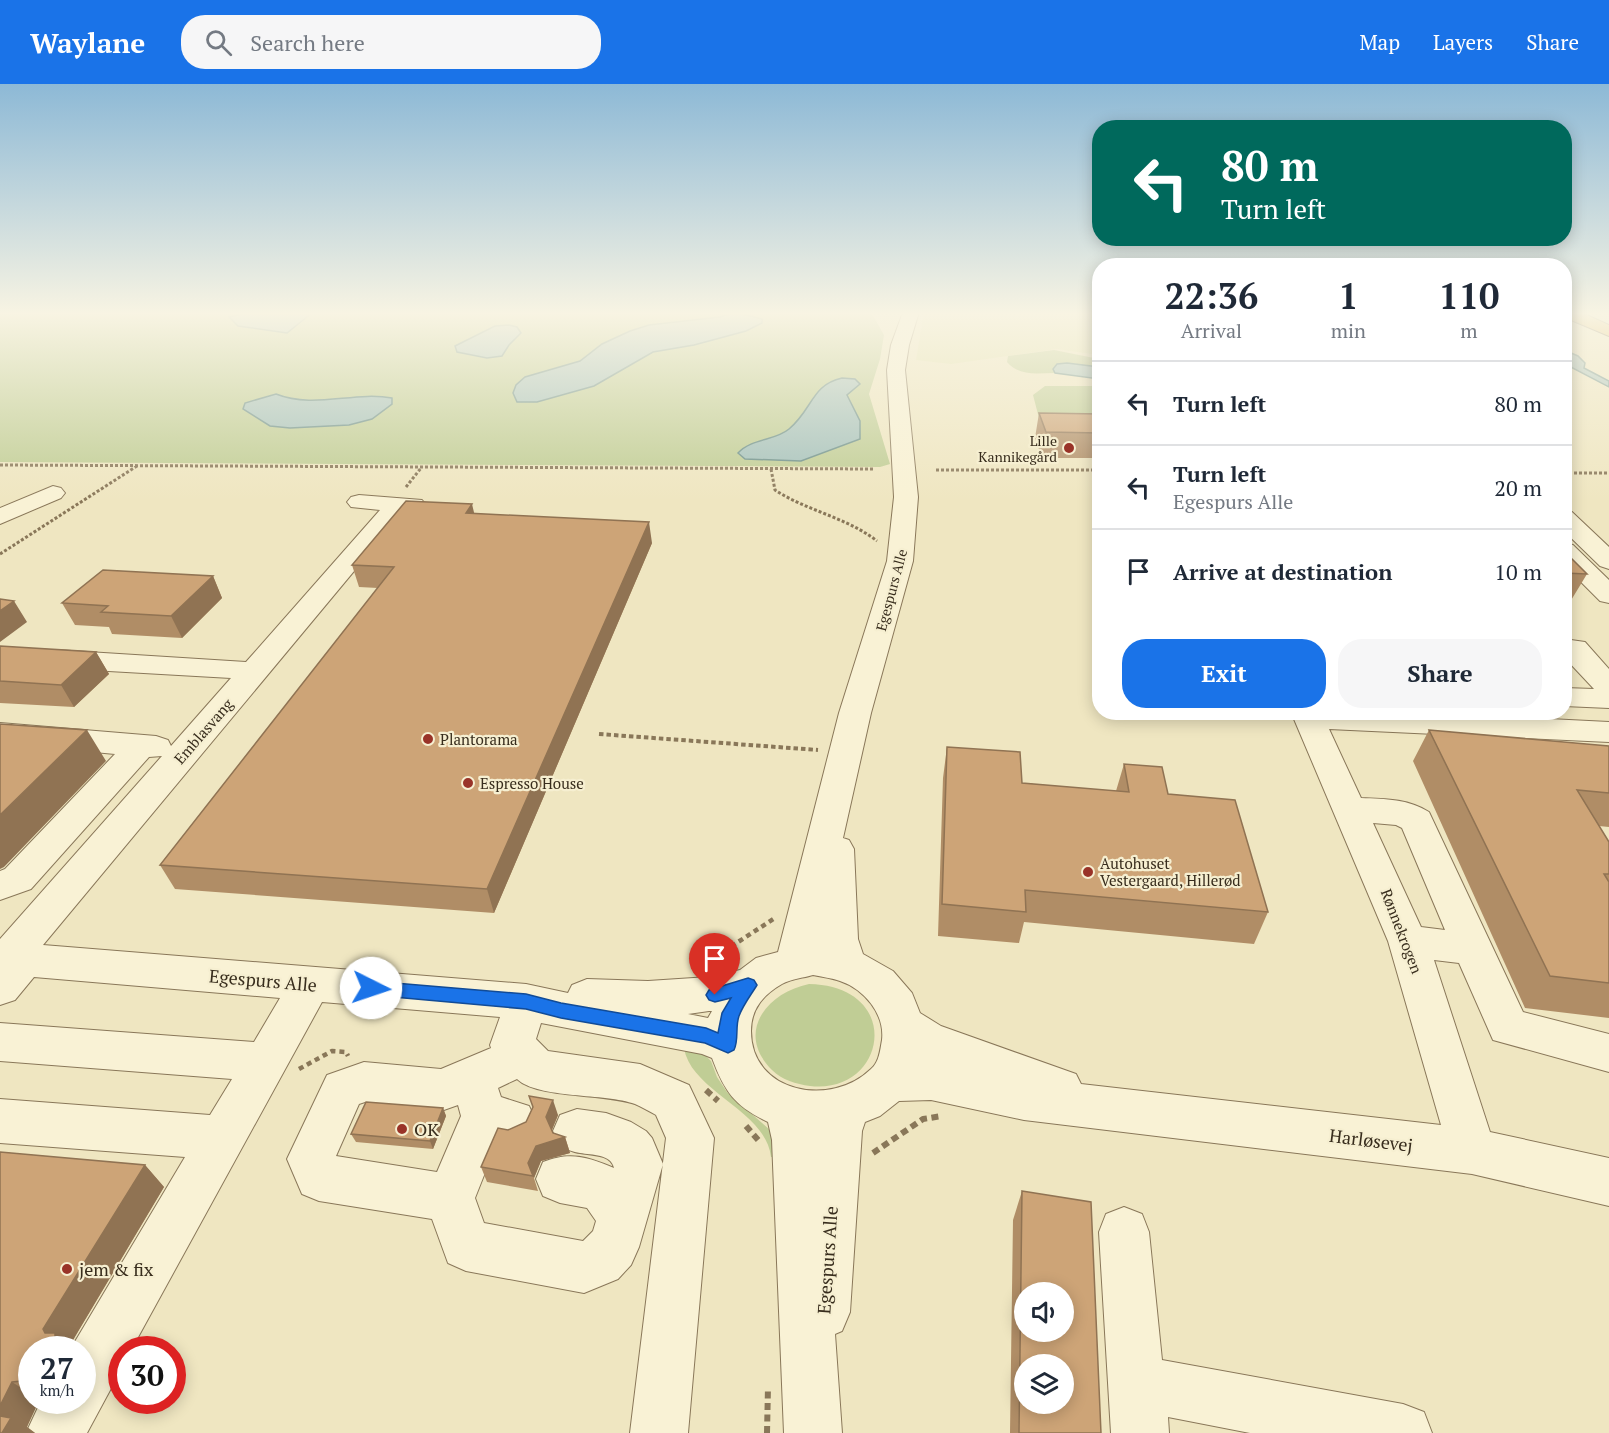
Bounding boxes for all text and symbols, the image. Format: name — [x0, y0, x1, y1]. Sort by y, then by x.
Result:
search box — [181, 15, 601, 69]
text: Waylane — [30, 24, 145, 61]
icon: search — [202, 26, 235, 59]
text: Search here — [250, 28, 365, 57]
text: Map — [1359, 28, 1400, 56]
text: Layers — [1433, 28, 1493, 56]
text: Share — [1526, 28, 1579, 56]
text: 80 m — [1221, 137, 1319, 193]
icon: left — [1122, 144, 1200, 222]
text: Turn left — [1221, 191, 1326, 227]
text: 22:36 — [1165, 272, 1258, 319]
text: 1 — [1338, 272, 1359, 319]
text: 110 — [1438, 272, 1499, 319]
text: Arrival — [1181, 317, 1242, 344]
text: min — [1331, 317, 1366, 344]
text: m — [1460, 317, 1478, 344]
icon: left — [1122, 387, 1155, 420]
text: Turn left — [1173, 389, 1266, 418]
text: 80 m — [1494, 389, 1542, 418]
place label: Lille Kannikegård — [978, 431, 1057, 466]
marker: Lille Kannikegård — [1062, 441, 1076, 455]
text: Turn left — [1173, 459, 1266, 488]
icon: left — [1122, 471, 1155, 504]
text: 20 m — [1494, 473, 1542, 502]
text: Egespurs Alle — [1173, 488, 1293, 515]
street label: Egespurs Alle — [871, 547, 911, 633]
icon: arrive — [1122, 555, 1155, 588]
text: Arrive at destination — [1173, 557, 1392, 586]
text: 10 m — [1494, 557, 1542, 586]
button: Exit — [1122, 639, 1326, 708]
button: Share — [1338, 639, 1542, 708]
street label: Emblasvang — [169, 693, 238, 768]
place label: Plantorama — [440, 729, 518, 749]
marker: Plantorama — [421, 732, 435, 746]
place label: Espresso House — [480, 773, 584, 793]
marker: Espresso House — [461, 776, 475, 790]
place label: Autohuset Vestergaard, Hillerød — [1100, 853, 1241, 890]
marker: Autohuset Vestergaard, Hillerød — [1081, 865, 1095, 879]
street label: Rønnekrogen — [1377, 886, 1427, 976]
pin — [689, 933, 740, 995]
icon: arrive — [698, 942, 731, 975]
position arrow — [339, 956, 403, 1020]
street label: Egespurs Alle — [208, 963, 318, 997]
place label: OK — [414, 1117, 439, 1141]
marker: OK — [395, 1122, 409, 1136]
street label: Harløsevej — [1328, 1123, 1414, 1157]
street label: Egespurs Alle — [811, 1205, 843, 1315]
place label: jem & fix — [79, 1257, 154, 1281]
marker: jem & fix — [60, 1262, 74, 1276]
map controls — [1014, 1282, 1074, 1414]
button: sound — [1014, 1282, 1074, 1342]
speed limit sign: 30 — [108, 1336, 186, 1414]
text: 27 — [40, 1348, 74, 1388]
button: layers — [1014, 1354, 1074, 1414]
text: km/h — [40, 1380, 74, 1400]

